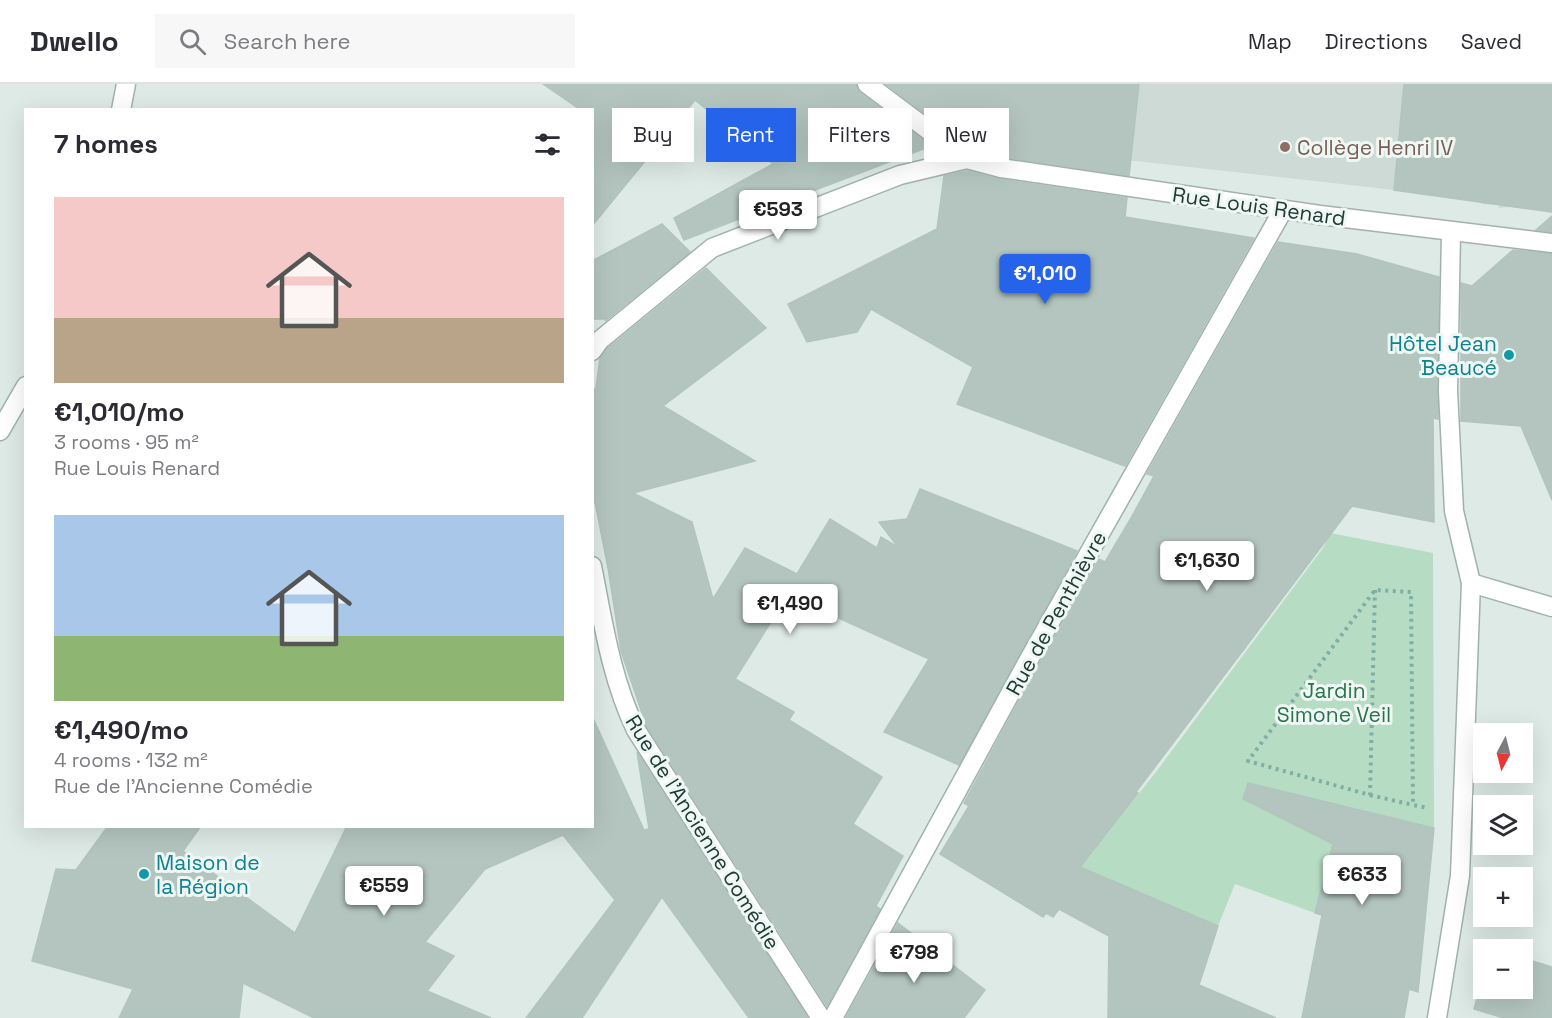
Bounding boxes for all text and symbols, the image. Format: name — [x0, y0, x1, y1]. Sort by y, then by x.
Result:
search box — [155, 14, 575, 68]
text: Dwello — [30, 23, 119, 59]
icon: search — [176, 25, 209, 58]
text: Search here — [224, 27, 351, 55]
text: Map — [1248, 28, 1292, 55]
text: Directions — [1325, 28, 1428, 55]
text: Saved — [1461, 28, 1522, 55]
chip: Buy — [612, 108, 694, 162]
chip: Rent — [706, 108, 796, 162]
chip: Filters — [808, 108, 912, 162]
chip: New — [924, 108, 1009, 162]
text: 7 homes — [54, 127, 158, 161]
icon: filters — [531, 128, 564, 161]
place label: Collège Henri IV — [1297, 134, 1453, 161]
marker: Collège Henri IV — [1278, 140, 1292, 154]
street label: Rue Louis Renard — [1171, 180, 1347, 232]
pin: €593 — [742, 190, 814, 241]
text: €593 — [753, 196, 803, 222]
icon: home — [255, 236, 363, 344]
pin: €1,010 — [996, 254, 1094, 305]
text: €1,010 — [1013, 260, 1077, 286]
place label: Hôtel Jean Beaucé — [1389, 330, 1497, 381]
marker: Hôtel Jean Beaucé — [1502, 348, 1516, 362]
text: €1,010/mo — [54, 395, 184, 429]
text: 3 rooms · 95 m² — [54, 429, 199, 455]
text: Rue Louis Renard — [54, 455, 220, 481]
street label: Rue de Penthièvre — [1000, 526, 1112, 700]
pin: €1,630 — [1158, 541, 1256, 592]
text: €1,630 — [1174, 547, 1240, 573]
icon: home — [255, 554, 363, 662]
pin: €1,490 — [741, 584, 839, 635]
text: €1,490 — [757, 590, 823, 616]
park label: Jardin Simone Veil — [1277, 677, 1391, 728]
street label: Rue de l'Ancienne Comédie — [620, 710, 786, 954]
text: €1,490/mo — [54, 713, 189, 747]
north arrow — [1473, 723, 1533, 783]
map controls — [1473, 723, 1533, 999]
text: 4 rooms · 132 m² — [54, 747, 207, 773]
text: Rue de l'Ancienne Comédie — [54, 773, 313, 799]
button: layers — [1473, 795, 1533, 855]
place label: Maison de la Région — [156, 849, 260, 900]
pin: €633 — [1326, 855, 1398, 906]
text: €633 — [1337, 861, 1387, 887]
pin: €559 — [348, 866, 420, 917]
marker: Maison de la Région — [137, 867, 151, 881]
button: + — [1473, 867, 1533, 927]
text: €559 — [359, 872, 409, 898]
pin: €798 — [878, 933, 950, 984]
text: €798 — [890, 939, 939, 965]
button: − — [1473, 939, 1533, 999]

